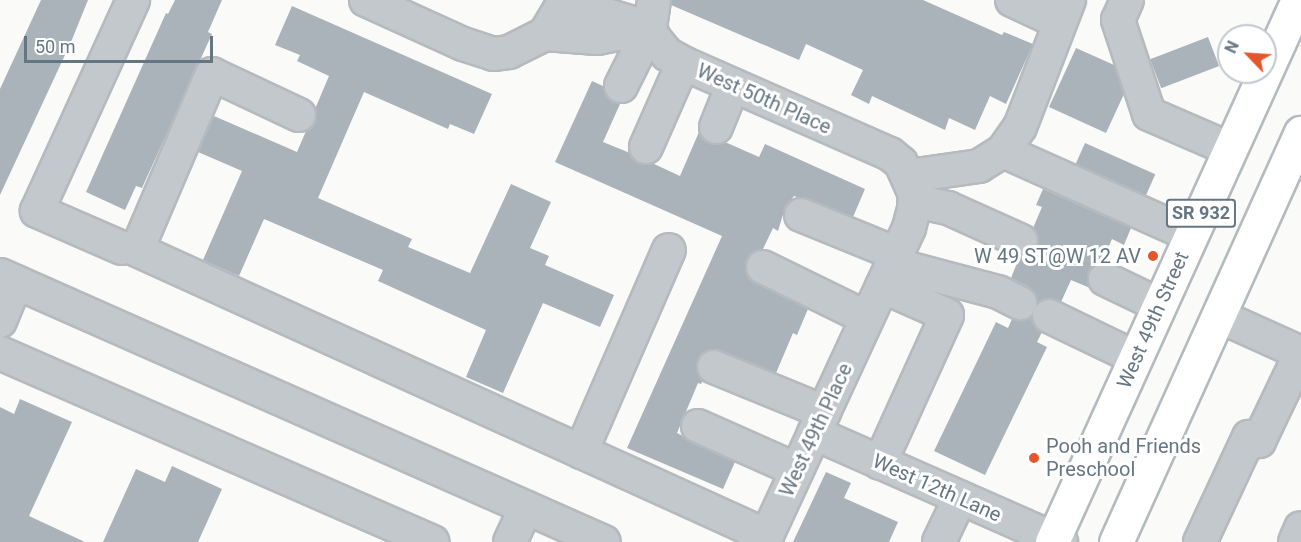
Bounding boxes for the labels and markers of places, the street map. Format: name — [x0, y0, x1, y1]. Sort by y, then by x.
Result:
place label: W 49 ST@W 12 AV — [974, 244, 1141, 268]
marker: W 49 ST@W 12 AV — [1146, 249, 1160, 263]
place label: Pooh and Friends Preschool — [1046, 434, 1201, 481]
marker: Pooh and Friends Preschool — [1027, 451, 1041, 465]

